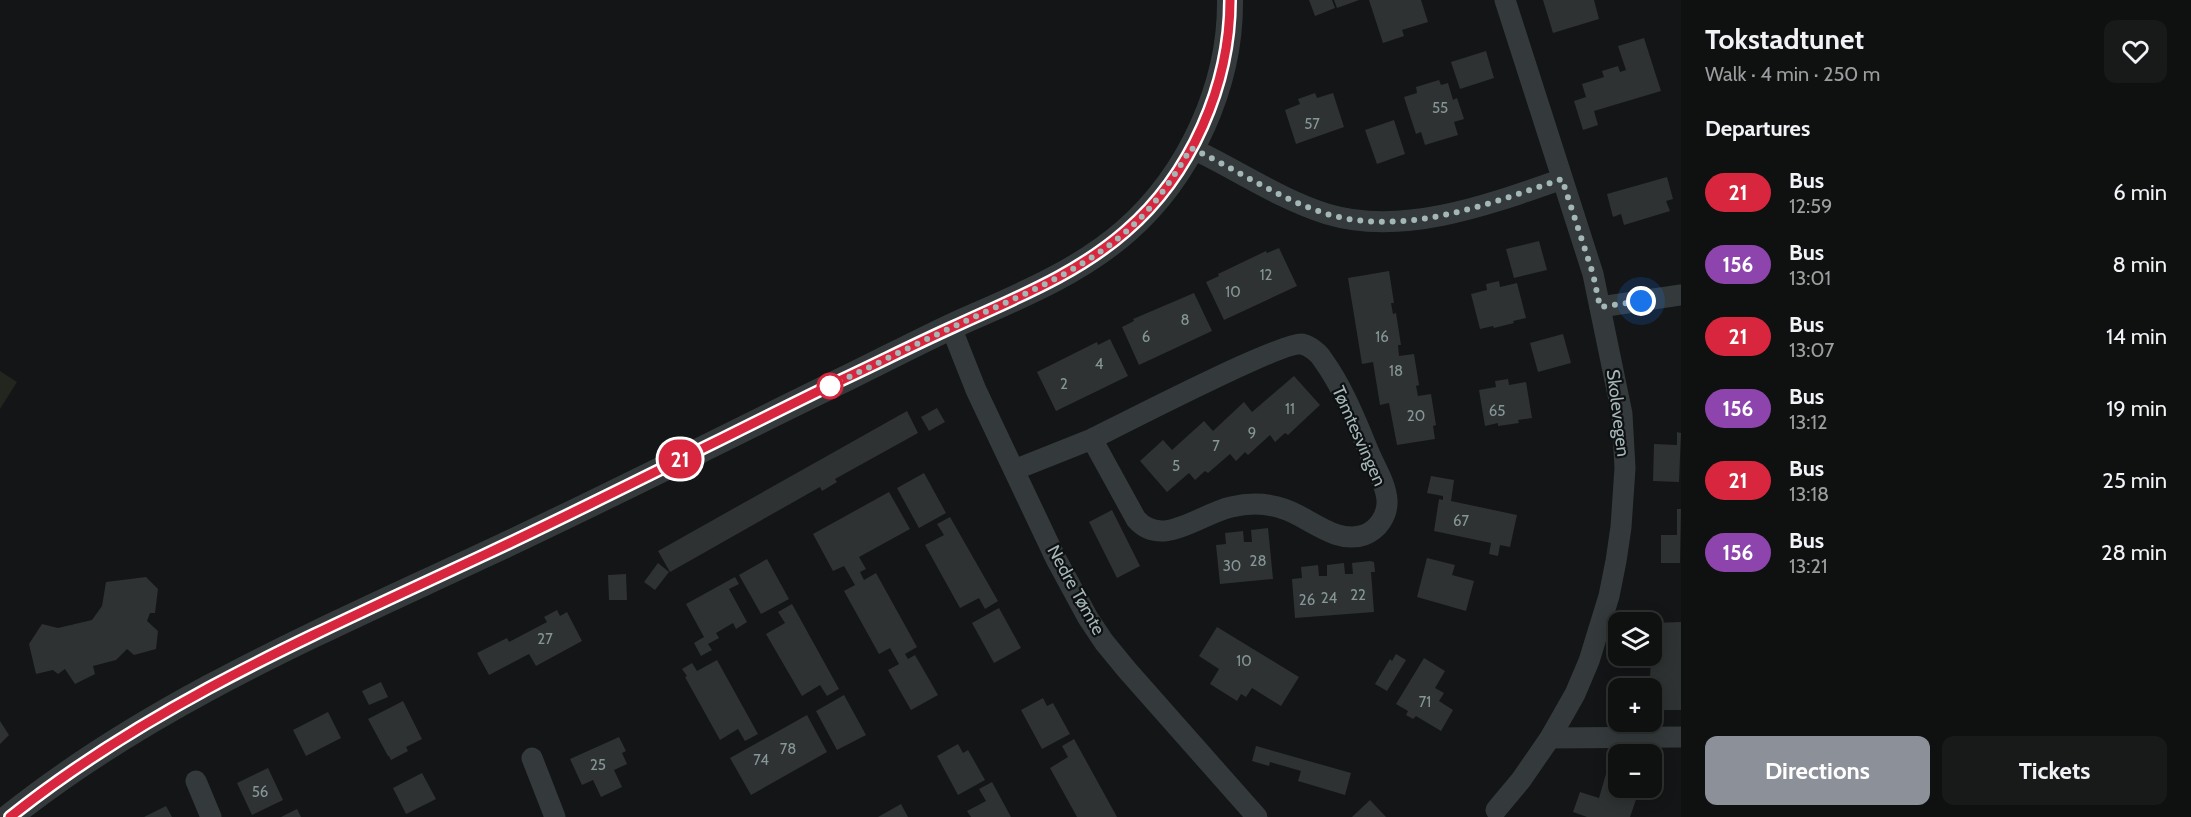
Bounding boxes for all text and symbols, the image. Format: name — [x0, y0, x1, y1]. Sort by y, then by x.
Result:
button: heart — [2104, 20, 2167, 83]
text: Tokstadtunet — [1705, 22, 1864, 56]
text: Walk · 4 min · 250 m — [1705, 62, 1880, 86]
house number: 55 — [1432, 99, 1448, 117]
house number: 57 — [1304, 115, 1320, 133]
text: Departures — [1705, 115, 1810, 142]
text: Bus — [1789, 167, 1824, 194]
text: 6 min — [2113, 179, 2167, 206]
text: 21 — [1729, 180, 1747, 205]
text: 12:59 — [1789, 194, 1832, 218]
text: Bus — [1789, 239, 1824, 266]
text: 8 min — [2112, 251, 2167, 278]
text: 156 — [1723, 252, 1753, 277]
house number: 12 — [1260, 266, 1273, 284]
text: 13:01 — [1789, 266, 1831, 290]
house number: 10 — [1225, 283, 1241, 301]
your location — [1626, 286, 1656, 316]
house number: 8 — [1180, 311, 1190, 329]
text: Bus — [1789, 311, 1824, 338]
text: 14 min — [2106, 323, 2167, 350]
text: 21 — [1729, 324, 1747, 349]
house number: 6 — [1142, 328, 1150, 346]
house number: 16 — [1375, 328, 1389, 346]
text: 13:07 — [1789, 338, 1834, 362]
house number: 4 — [1095, 355, 1104, 373]
house number: 18 — [1389, 362, 1403, 380]
street label: Skolevegen — [1602, 368, 1634, 458]
unlabelled marker — [817, 373, 843, 399]
house number: 2 — [1060, 375, 1068, 393]
street label: Tømtesvingen — [1327, 382, 1391, 490]
text: Bus — [1789, 383, 1824, 410]
text: 19 min — [2106, 395, 2167, 422]
text: 156 — [1723, 396, 1753, 421]
house number: 11 — [1285, 400, 1295, 418]
house number: 65 — [1489, 402, 1505, 420]
house number: 20 — [1407, 407, 1425, 425]
text: 13:12 — [1789, 410, 1828, 434]
house number: 9 — [1248, 424, 1256, 442]
house number: 7 — [1212, 437, 1220, 455]
line badge: 21 — [653, 440, 707, 478]
text: 21 — [671, 447, 689, 472]
text: Bus — [1789, 455, 1824, 482]
house number: 5 — [1172, 457, 1180, 475]
text: 25 min — [2102, 467, 2167, 494]
text: 21 — [1729, 468, 1747, 493]
text: 13:18 — [1789, 482, 1829, 506]
house number: 67 — [1453, 512, 1469, 530]
text: Bus — [1789, 527, 1824, 554]
text: 28 min — [2101, 539, 2167, 566]
text: 156 — [1723, 540, 1753, 565]
street label: Nedre Tømte — [1042, 541, 1110, 639]
house number: 28 — [1250, 552, 1266, 570]
text: 13:21 — [1789, 554, 1828, 578]
house number: 30 — [1223, 557, 1241, 575]
house number: 22 — [1350, 586, 1366, 604]
house number: 24 — [1321, 589, 1338, 607]
house number: 26 — [1299, 591, 1315, 609]
map controls — [1608, 612, 1662, 798]
button: layers — [1608, 612, 1662, 666]
house number: 27 — [537, 630, 553, 648]
house number: 10 — [1236, 652, 1252, 670]
button: + — [1608, 678, 1662, 732]
house number: 71 — [1419, 693, 1431, 711]
button: Directions — [1705, 736, 1930, 805]
button: Tickets — [1942, 736, 2167, 805]
house number: 78 — [780, 740, 796, 758]
button: − — [1608, 744, 1662, 798]
house number: 74 — [753, 751, 769, 769]
house number: 25 — [590, 756, 606, 774]
house number: 56 — [252, 783, 268, 801]

